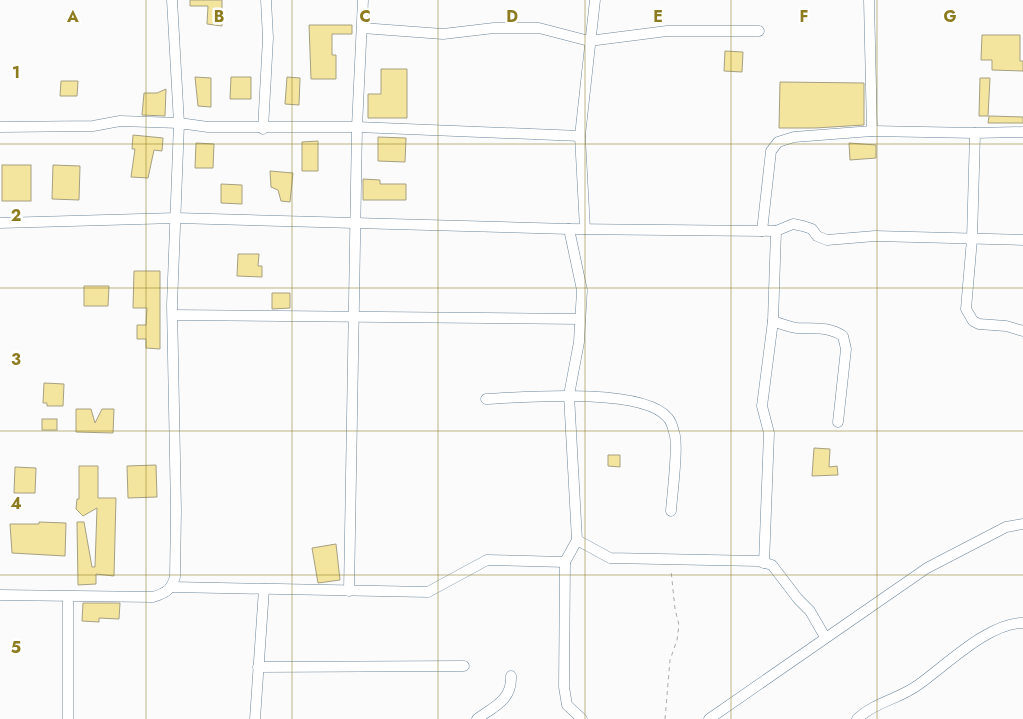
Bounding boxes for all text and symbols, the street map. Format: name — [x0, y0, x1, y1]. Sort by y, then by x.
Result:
text: A — [66, 5, 79, 28]
text: B — [214, 5, 224, 28]
text: C — [359, 5, 371, 28]
text: D — [506, 5, 518, 28]
text: E — [653, 5, 663, 28]
text: F — [800, 5, 808, 28]
text: G — [943, 5, 957, 28]
text: 1 — [12, 61, 20, 84]
text: 2 — [11, 204, 21, 227]
text: 3 — [11, 348, 21, 371]
text: 4 — [10, 492, 22, 515]
text: 5 — [11, 636, 21, 659]

